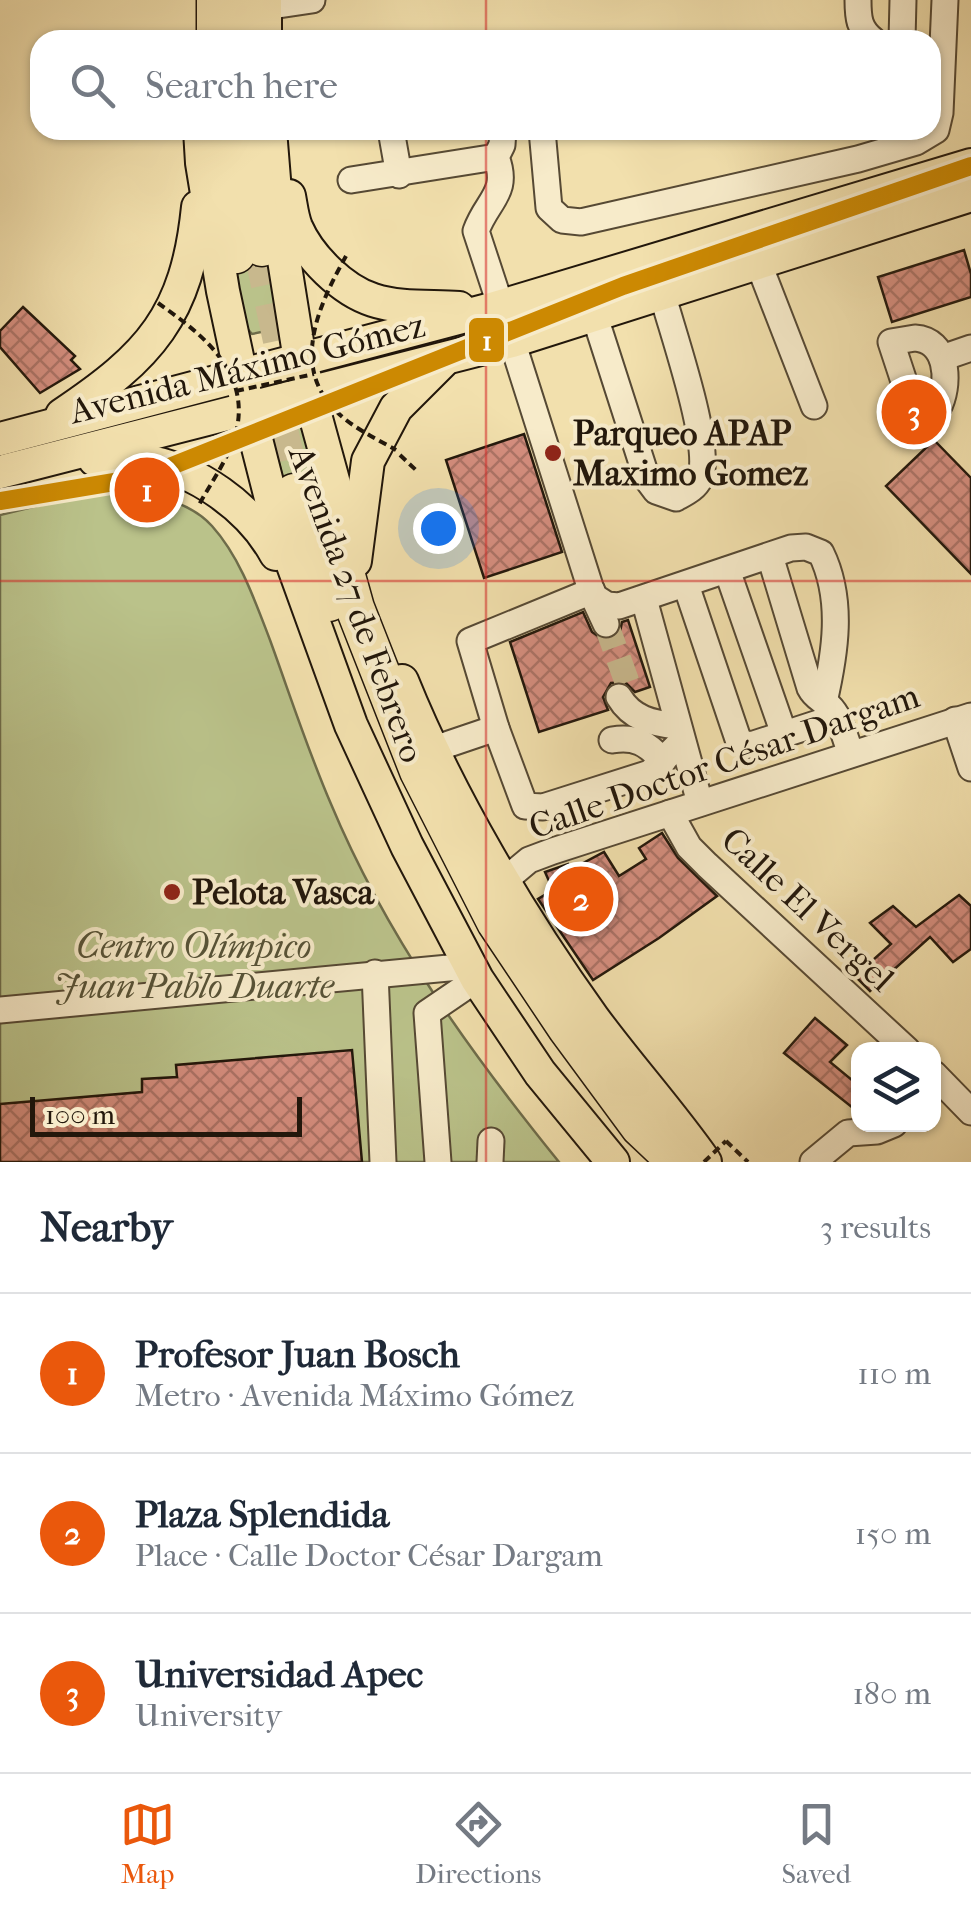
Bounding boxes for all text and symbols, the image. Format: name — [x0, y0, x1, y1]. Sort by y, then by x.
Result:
search box — [30, 30, 941, 140]
icon: search — [65, 58, 120, 113]
text: Search here — [145, 63, 338, 108]
street label: Avenida Máximo Gómez — [63, 305, 429, 433]
line badge: 1 — [467, 316, 506, 364]
text: 1 — [482, 324, 492, 357]
pin: 3 — [882, 374, 946, 450]
place label: Parqueo APAP Maximo Gomez — [573, 413, 809, 494]
street label: Avenida 27 de Febrero — [279, 438, 433, 768]
marker: Parqueo APAP Maximo Gomez — [542, 442, 564, 464]
pin: 1 — [114, 452, 180, 528]
your location — [413, 503, 464, 554]
street label: Calle Doctor César Dargam — [524, 675, 925, 848]
street label: Calle El Vergel — [713, 819, 903, 1000]
pin: 2 — [548, 862, 614, 936]
place label: Pelota Vasca — [192, 872, 375, 913]
marker: Pelota Vasca — [161, 881, 183, 903]
park label: Centro Olímpico Juan Pablo Duarte — [54, 926, 335, 1007]
map controls — [851, 1042, 941, 1132]
button: layers — [851, 1042, 941, 1132]
scale bar — [30, 1092, 302, 1136]
text: 100 m — [45, 1098, 115, 1131]
text: Nearby — [40, 1203, 172, 1252]
text: 3 results — [820, 1209, 931, 1246]
text: Profesor Juan Bosch — [135, 1332, 460, 1377]
text: 1 — [67, 1355, 78, 1392]
text: 110 m — [857, 1355, 931, 1392]
text: Metro · Avenida Máximo Gómez — [135, 1377, 574, 1414]
text: Plaza Splendida — [135, 1492, 389, 1537]
text: 2 — [64, 1515, 81, 1552]
text: 150 m — [855, 1515, 931, 1552]
text: Place · Calle Doctor César Dargam — [135, 1537, 603, 1574]
text: Universidad Apec — [135, 1652, 423, 1697]
text: 3 — [66, 1675, 79, 1712]
text: 180 m — [852, 1675, 931, 1712]
text: University — [135, 1697, 282, 1734]
tab: Map — [120, 1797, 175, 1890]
tab: Directions — [415, 1797, 541, 1890]
tab: Saved — [781, 1797, 851, 1890]

